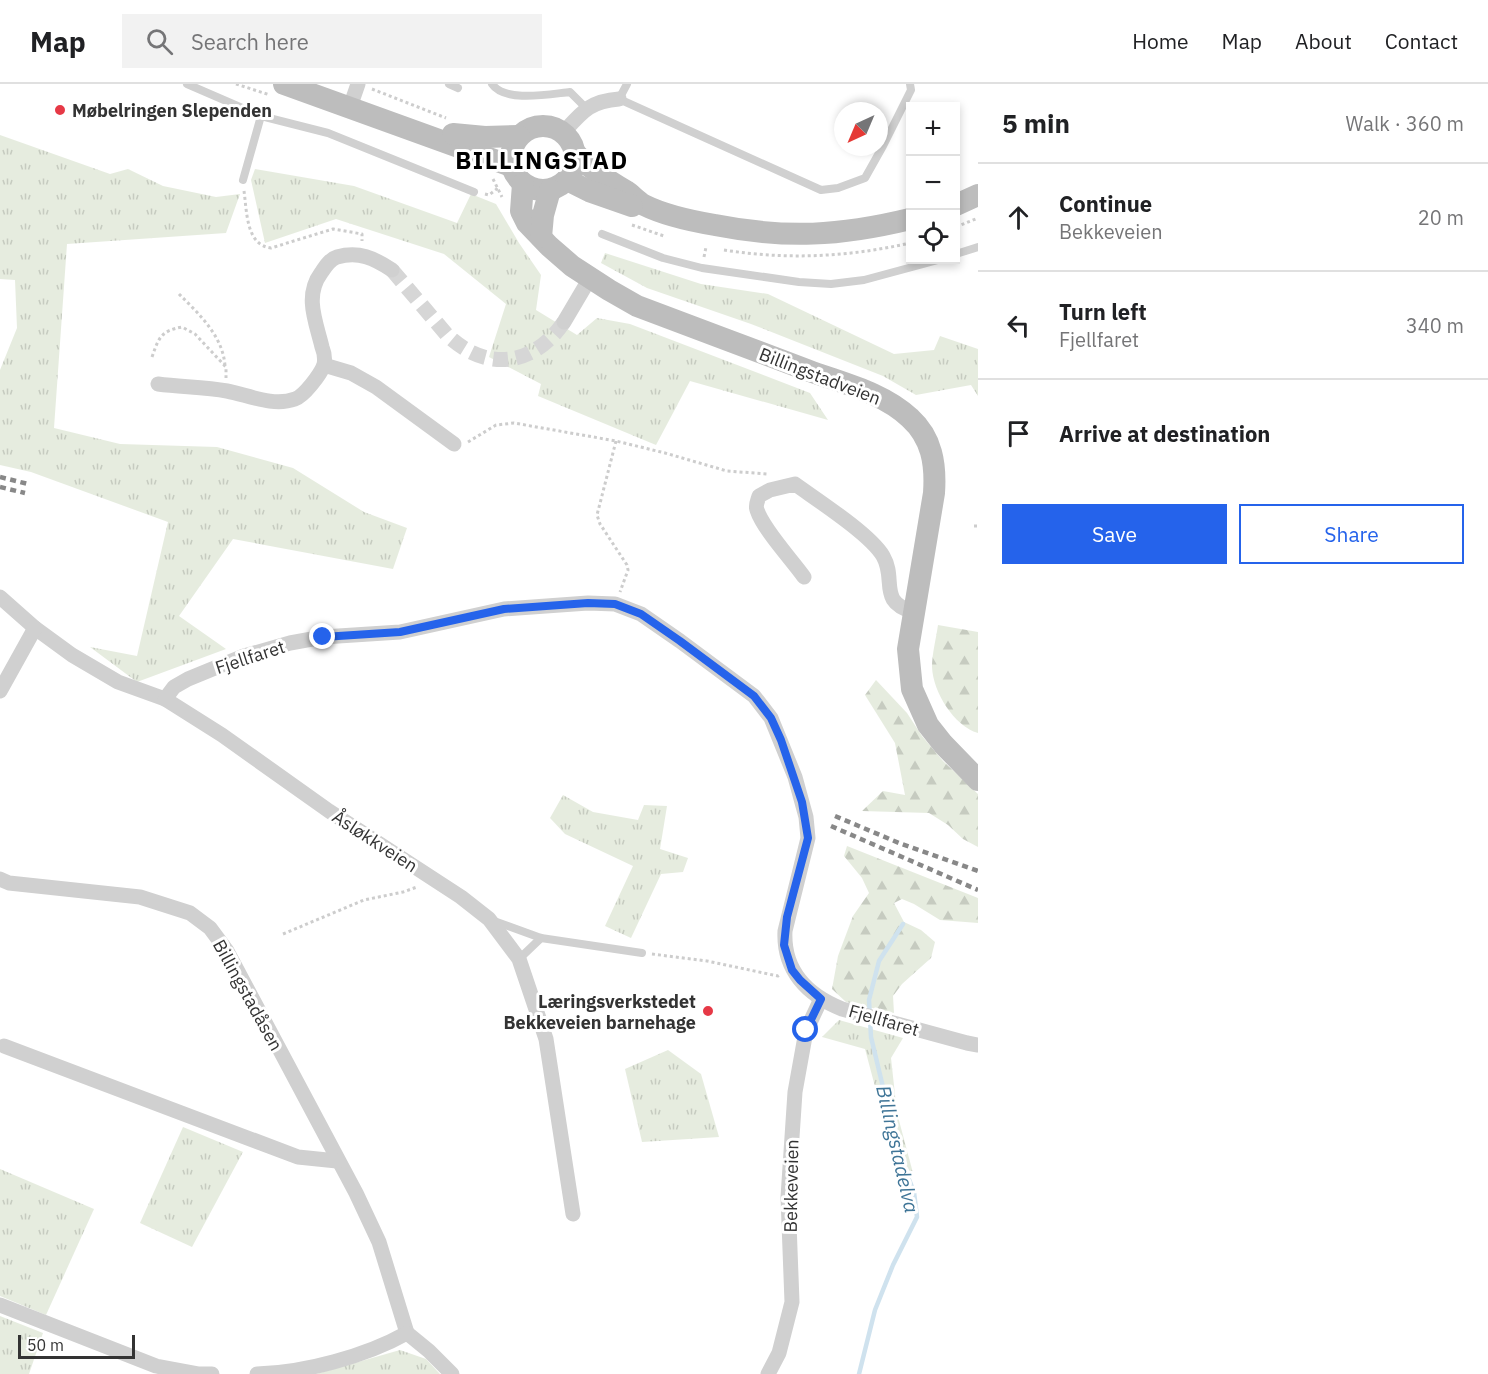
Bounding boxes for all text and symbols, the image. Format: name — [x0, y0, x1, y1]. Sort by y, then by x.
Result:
search box — [122, 14, 542, 68]
text: Map — [30, 23, 86, 60]
icon: search — [143, 25, 176, 58]
text: Search here — [191, 27, 309, 56]
text: Home — [1132, 27, 1189, 55]
text: Map — [1222, 27, 1262, 55]
text: About — [1295, 27, 1352, 55]
text: Contact — [1385, 27, 1458, 55]
place label: Møbelringen Slependen — [72, 99, 272, 122]
north arrow — [834, 102, 888, 156]
map controls — [906, 102, 960, 264]
button: + — [906, 102, 960, 156]
marker: Møbelringen Slependen — [53, 103, 67, 117]
text: 5 min — [1002, 106, 1070, 140]
text: Walk · 360 m — [1346, 110, 1464, 137]
district label: BILLINGSTAD — [455, 144, 629, 176]
button: − — [906, 156, 960, 210]
text: Continue — [1059, 189, 1152, 218]
icon: ahead — [1002, 201, 1035, 234]
text: 20 m — [1418, 204, 1464, 231]
button: locate — [906, 210, 960, 264]
text: Bekkeveien — [1059, 218, 1163, 245]
text: Turn left — [1059, 297, 1147, 326]
icon: left — [1002, 309, 1035, 342]
text: 340 m — [1406, 312, 1464, 339]
text: Fjellfaret — [1059, 326, 1139, 353]
street label: Billingstadveien — [756, 342, 884, 410]
icon: arrive — [1002, 417, 1035, 450]
text: Arrive at destination — [1059, 419, 1270, 448]
button: Save — [1002, 504, 1227, 564]
button: Share — [1239, 504, 1464, 564]
route end — [309, 623, 335, 649]
street label: Fjellfaret — [212, 635, 288, 679]
street label: Åsløkkveien — [328, 804, 423, 877]
street label: Billingstadåsen — [208, 935, 288, 1055]
place label: Læringsverkstedet Bekkeveien barnehage — [504, 990, 696, 1034]
street label: Fjellfaret — [846, 999, 922, 1041]
marker: Læringsverkstedet Bekkeveien barnehage — [701, 1004, 715, 1018]
route start — [792, 1016, 818, 1042]
water label: Billingstadelva — [870, 1082, 926, 1216]
street label: Bekkeveien — [779, 1139, 803, 1233]
scale bar — [18, 1332, 135, 1360]
text: 50 m — [27, 1335, 64, 1355]

